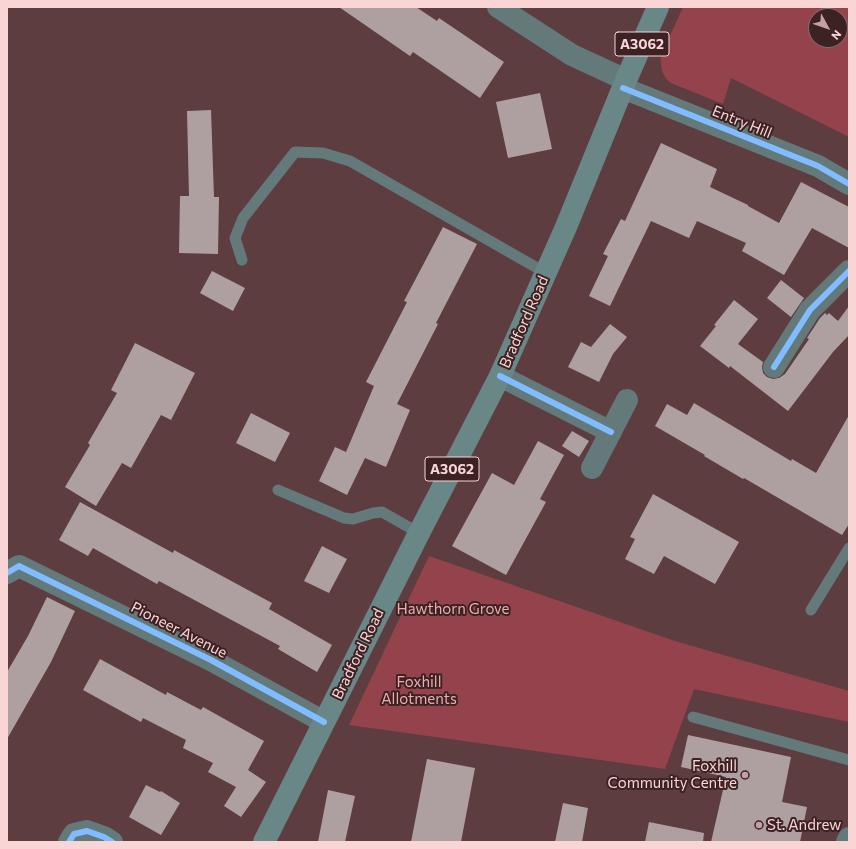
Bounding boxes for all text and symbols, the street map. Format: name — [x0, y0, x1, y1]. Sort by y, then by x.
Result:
north arrow — [808, 8, 848, 48]
text: N — [829, 28, 844, 43]
road number: A3062 — [615, 32, 669, 56]
street label: Entry Hill — [709, 102, 775, 142]
street label: Bradford Road — [496, 273, 552, 371]
road number: A3062 — [425, 457, 479, 481]
street label: Pioneer Avenue — [128, 598, 230, 662]
park label: Hawthorn Grove — [397, 600, 509, 618]
street label: Bradford Road — [328, 606, 388, 702]
park label: Foxhill Allotments — [381, 673, 457, 708]
place label: Foxhill Community Centre — [607, 757, 737, 792]
marker: Foxhill Community Centre — [740, 770, 750, 780]
place label: St. Andrew — [767, 816, 841, 834]
marker: St. Andrew — [754, 820, 764, 830]

